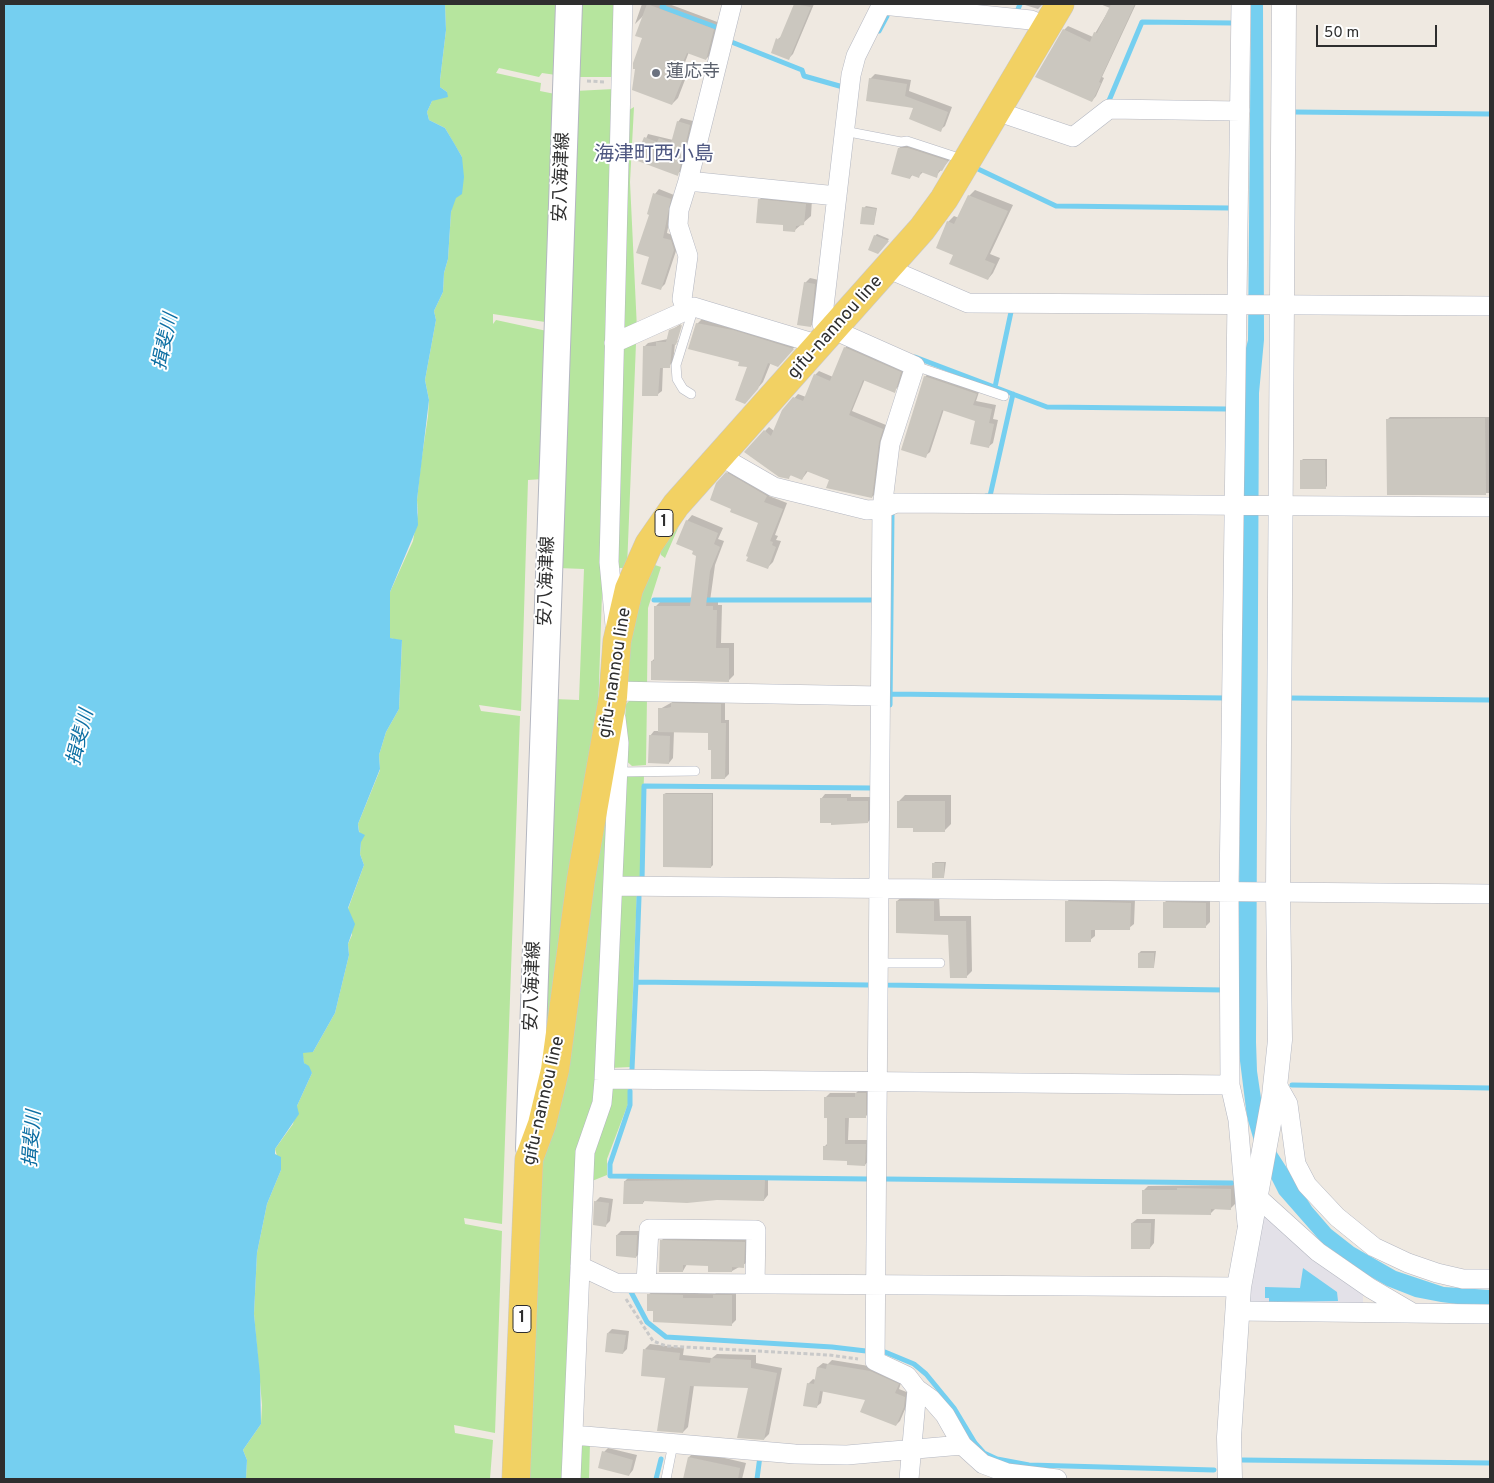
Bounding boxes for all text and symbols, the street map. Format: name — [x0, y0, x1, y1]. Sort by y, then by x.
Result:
scale bar — [1319, 15, 1440, 47]
text: 50 m — [1324, 24, 1359, 43]
place label: 蓮応寺 — [666, 62, 720, 84]
marker: 蓮応寺 — [650, 67, 662, 79]
street label: 安八海津線 — [551, 132, 575, 222]
district label: 海津町西小島 — [594, 144, 714, 168]
street label: gifu-nannou line — [784, 272, 888, 384]
water label: 揖斐川 — [150, 312, 184, 372]
road number: 1 — [655, 509, 673, 536]
street label: 安八海津線 — [536, 536, 560, 626]
street label: gifu-nannou line — [595, 606, 637, 740]
water label: 揖斐川 — [64, 708, 100, 768]
street label: 安八海津線 — [522, 941, 546, 1031]
street label: gifu-nannou line — [520, 1034, 570, 1168]
water label: 揖斐川 — [21, 1110, 47, 1168]
road number: 1 — [513, 1306, 531, 1332]

